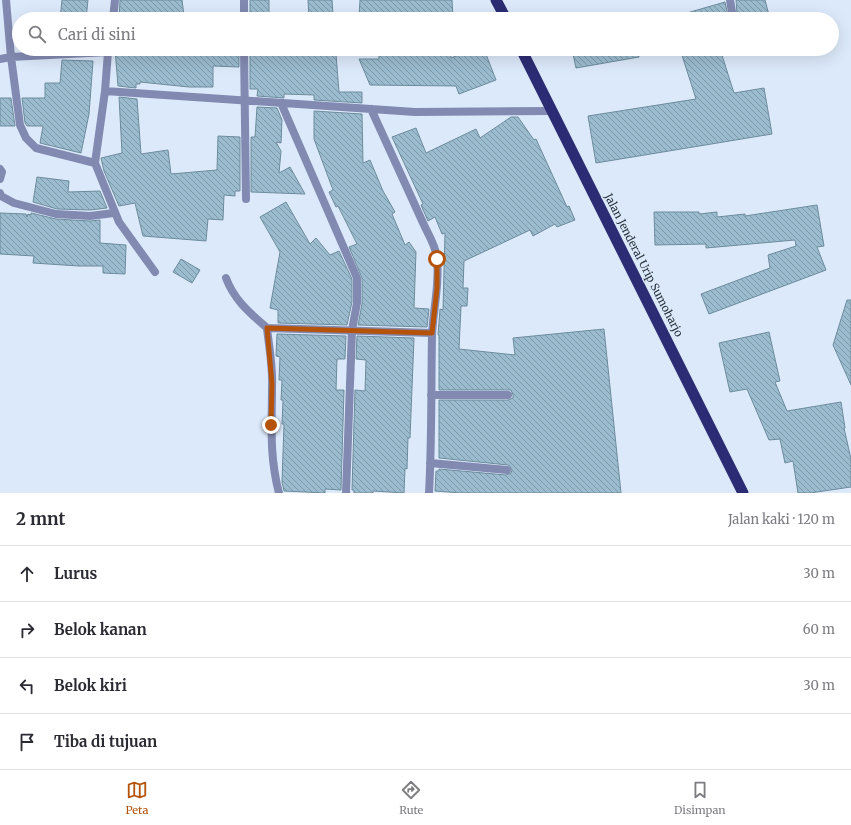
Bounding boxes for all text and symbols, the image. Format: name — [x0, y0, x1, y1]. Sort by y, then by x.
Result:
search box — [12, 12, 839, 56]
icon: search — [26, 23, 48, 45]
text: Cari di sini — [58, 25, 136, 44]
street label: Jalan Jenderal Urip Sumoharjo — [601, 190, 687, 339]
route start — [428, 250, 446, 268]
route end — [262, 416, 280, 434]
text: 2 mnt — [16, 508, 65, 530]
text: Jalan kaki · 120 m — [728, 511, 835, 528]
icon: ahead — [16, 563, 38, 585]
text: Lurus — [54, 564, 97, 583]
text: 30 m — [803, 565, 835, 582]
icon: right — [16, 619, 38, 641]
text: Belok kanan — [54, 620, 147, 639]
text: 60 m — [803, 621, 835, 638]
icon: left — [16, 675, 38, 697]
text: Belok kiri — [54, 676, 127, 695]
text: 30 m — [803, 677, 835, 694]
icon: arrive — [16, 731, 38, 753]
text: Tiba di tujuan — [54, 732, 157, 751]
tab: Peta — [125, 779, 148, 817]
tab: Rute — [399, 779, 423, 817]
tab: Disimpan — [674, 779, 726, 817]

